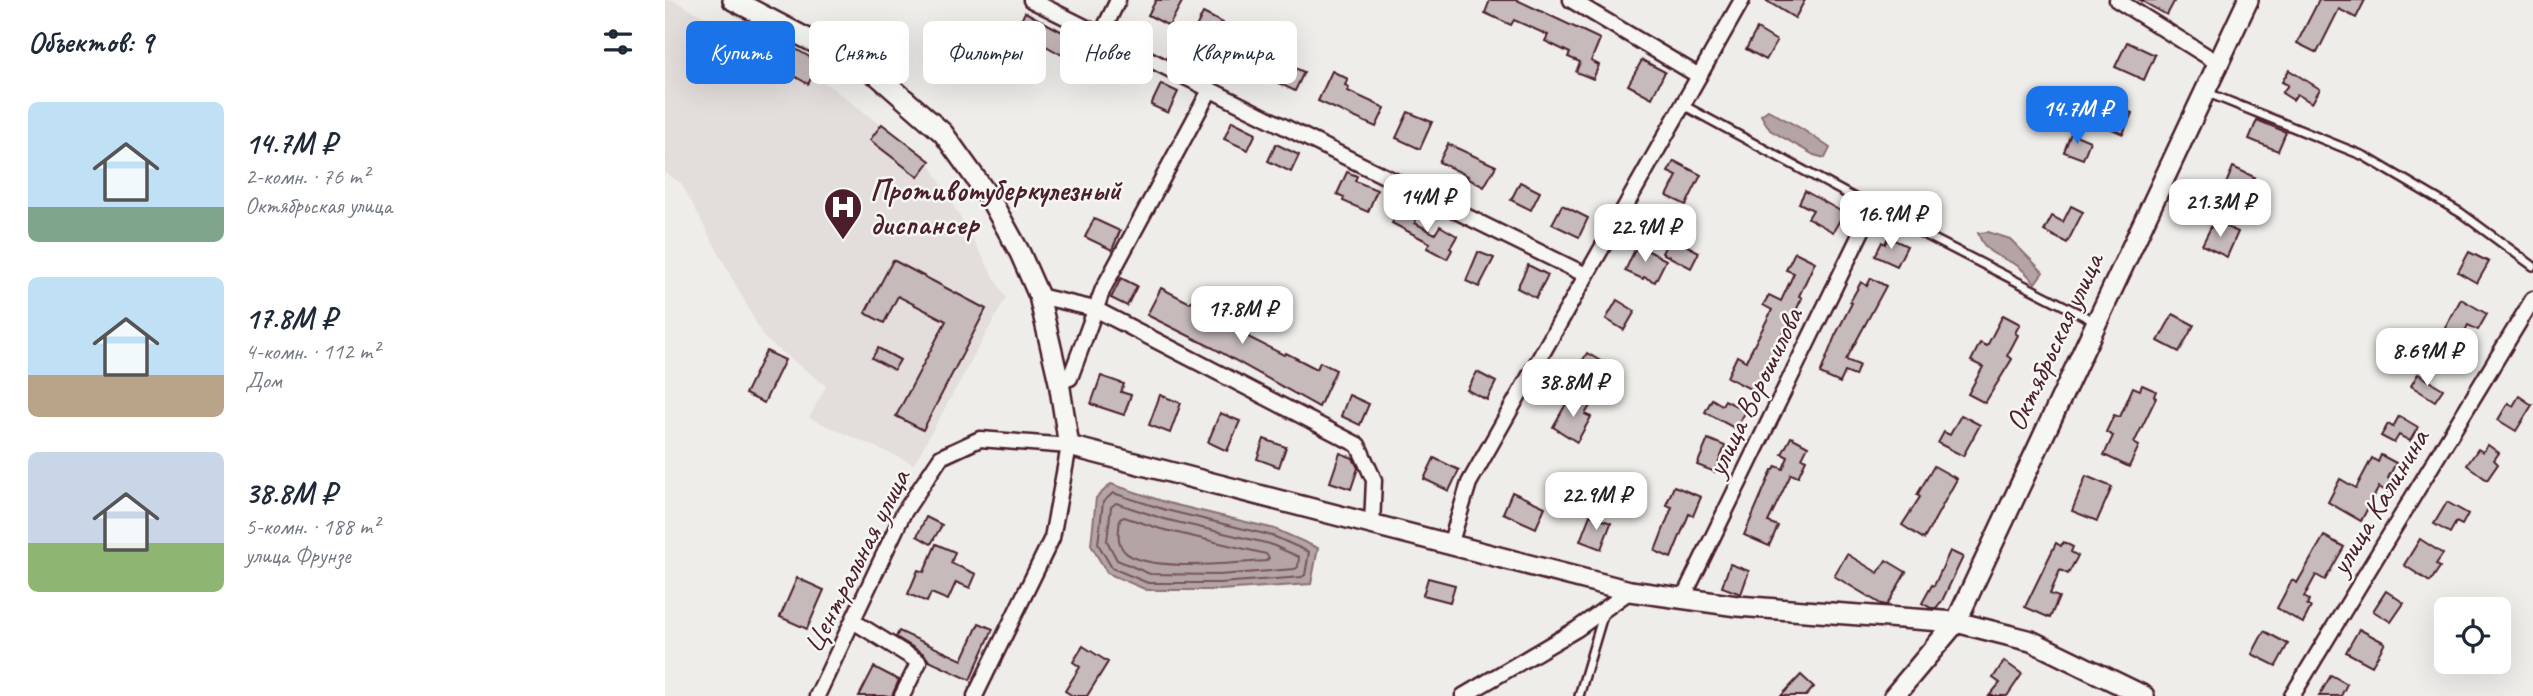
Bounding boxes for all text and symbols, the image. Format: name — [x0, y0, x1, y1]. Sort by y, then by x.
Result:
chip: Купить — [686, 21, 795, 84]
chip: Снять — [809, 21, 909, 84]
chip: Фильтры — [923, 21, 1046, 84]
chip: Новое — [1060, 21, 1153, 84]
chip: Квартира — [1167, 21, 1297, 84]
text: Объектов: 9 — [28, 23, 153, 61]
icon: filters — [599, 23, 637, 61]
pin: 14.7M ₽ — [2012, 86, 2142, 146]
text: 14.7M ₽ — [2042, 94, 2112, 123]
text: 14.7M ₽ — [245, 124, 336, 162]
icon: home — [84, 130, 168, 214]
text: 2-комн. · 76 m² — [245, 162, 369, 191]
place label: Противотуберкулезный диспансер — [870, 171, 1123, 243]
pin: 14M ₽ — [1378, 174, 1476, 234]
pin: 21.3M ₽ — [2155, 180, 2285, 239]
text: 14M ₽ — [1400, 182, 1454, 211]
hospital icon: Противотуберкулезный диспансер — [822, 186, 864, 241]
text: 21.3M ₽ — [2185, 187, 2255, 216]
text: Октябрьская улица — [245, 191, 392, 220]
pin: 16.9M ₽ — [1826, 191, 1956, 251]
text: 16.9M ₽ — [1856, 199, 1926, 228]
pin: 22.9M ₽ — [1580, 204, 1710, 264]
text: 22.9M ₽ — [1610, 212, 1680, 241]
street label: Октябрьская улица — [1996, 245, 2113, 437]
pin: 17.8M ₽ — [1177, 286, 1307, 346]
text: 17.8M ₽ — [1207, 294, 1277, 323]
text: 17.8M ₽ — [245, 299, 336, 337]
street label: улица Ворошилова — [1696, 300, 1812, 484]
icon: home — [84, 305, 168, 389]
pin: 8.69M ₽ — [2362, 328, 2492, 388]
text: 8.69M ₽ — [2392, 336, 2462, 365]
text: 4-комн. · 112 m² — [245, 337, 379, 366]
pin: 38.8M ₽ — [1508, 360, 1638, 419]
text: Дом — [245, 366, 282, 395]
text: 38.8M ₽ — [1538, 367, 1608, 396]
street label: улица Калинина — [2320, 420, 2438, 584]
street label: Центральная улица — [793, 461, 919, 659]
pin: 22.9M ₽ — [1531, 472, 1661, 532]
text: 38.8M ₽ — [245, 474, 336, 512]
icon: home — [84, 480, 168, 564]
text: 22.9M ₽ — [1561, 480, 1631, 509]
text: 5-комн. · 188 m² — [245, 512, 379, 541]
text: улица Фрунзе — [245, 541, 350, 570]
map controls — [2434, 597, 2511, 674]
button: locate — [2434, 597, 2511, 674]

